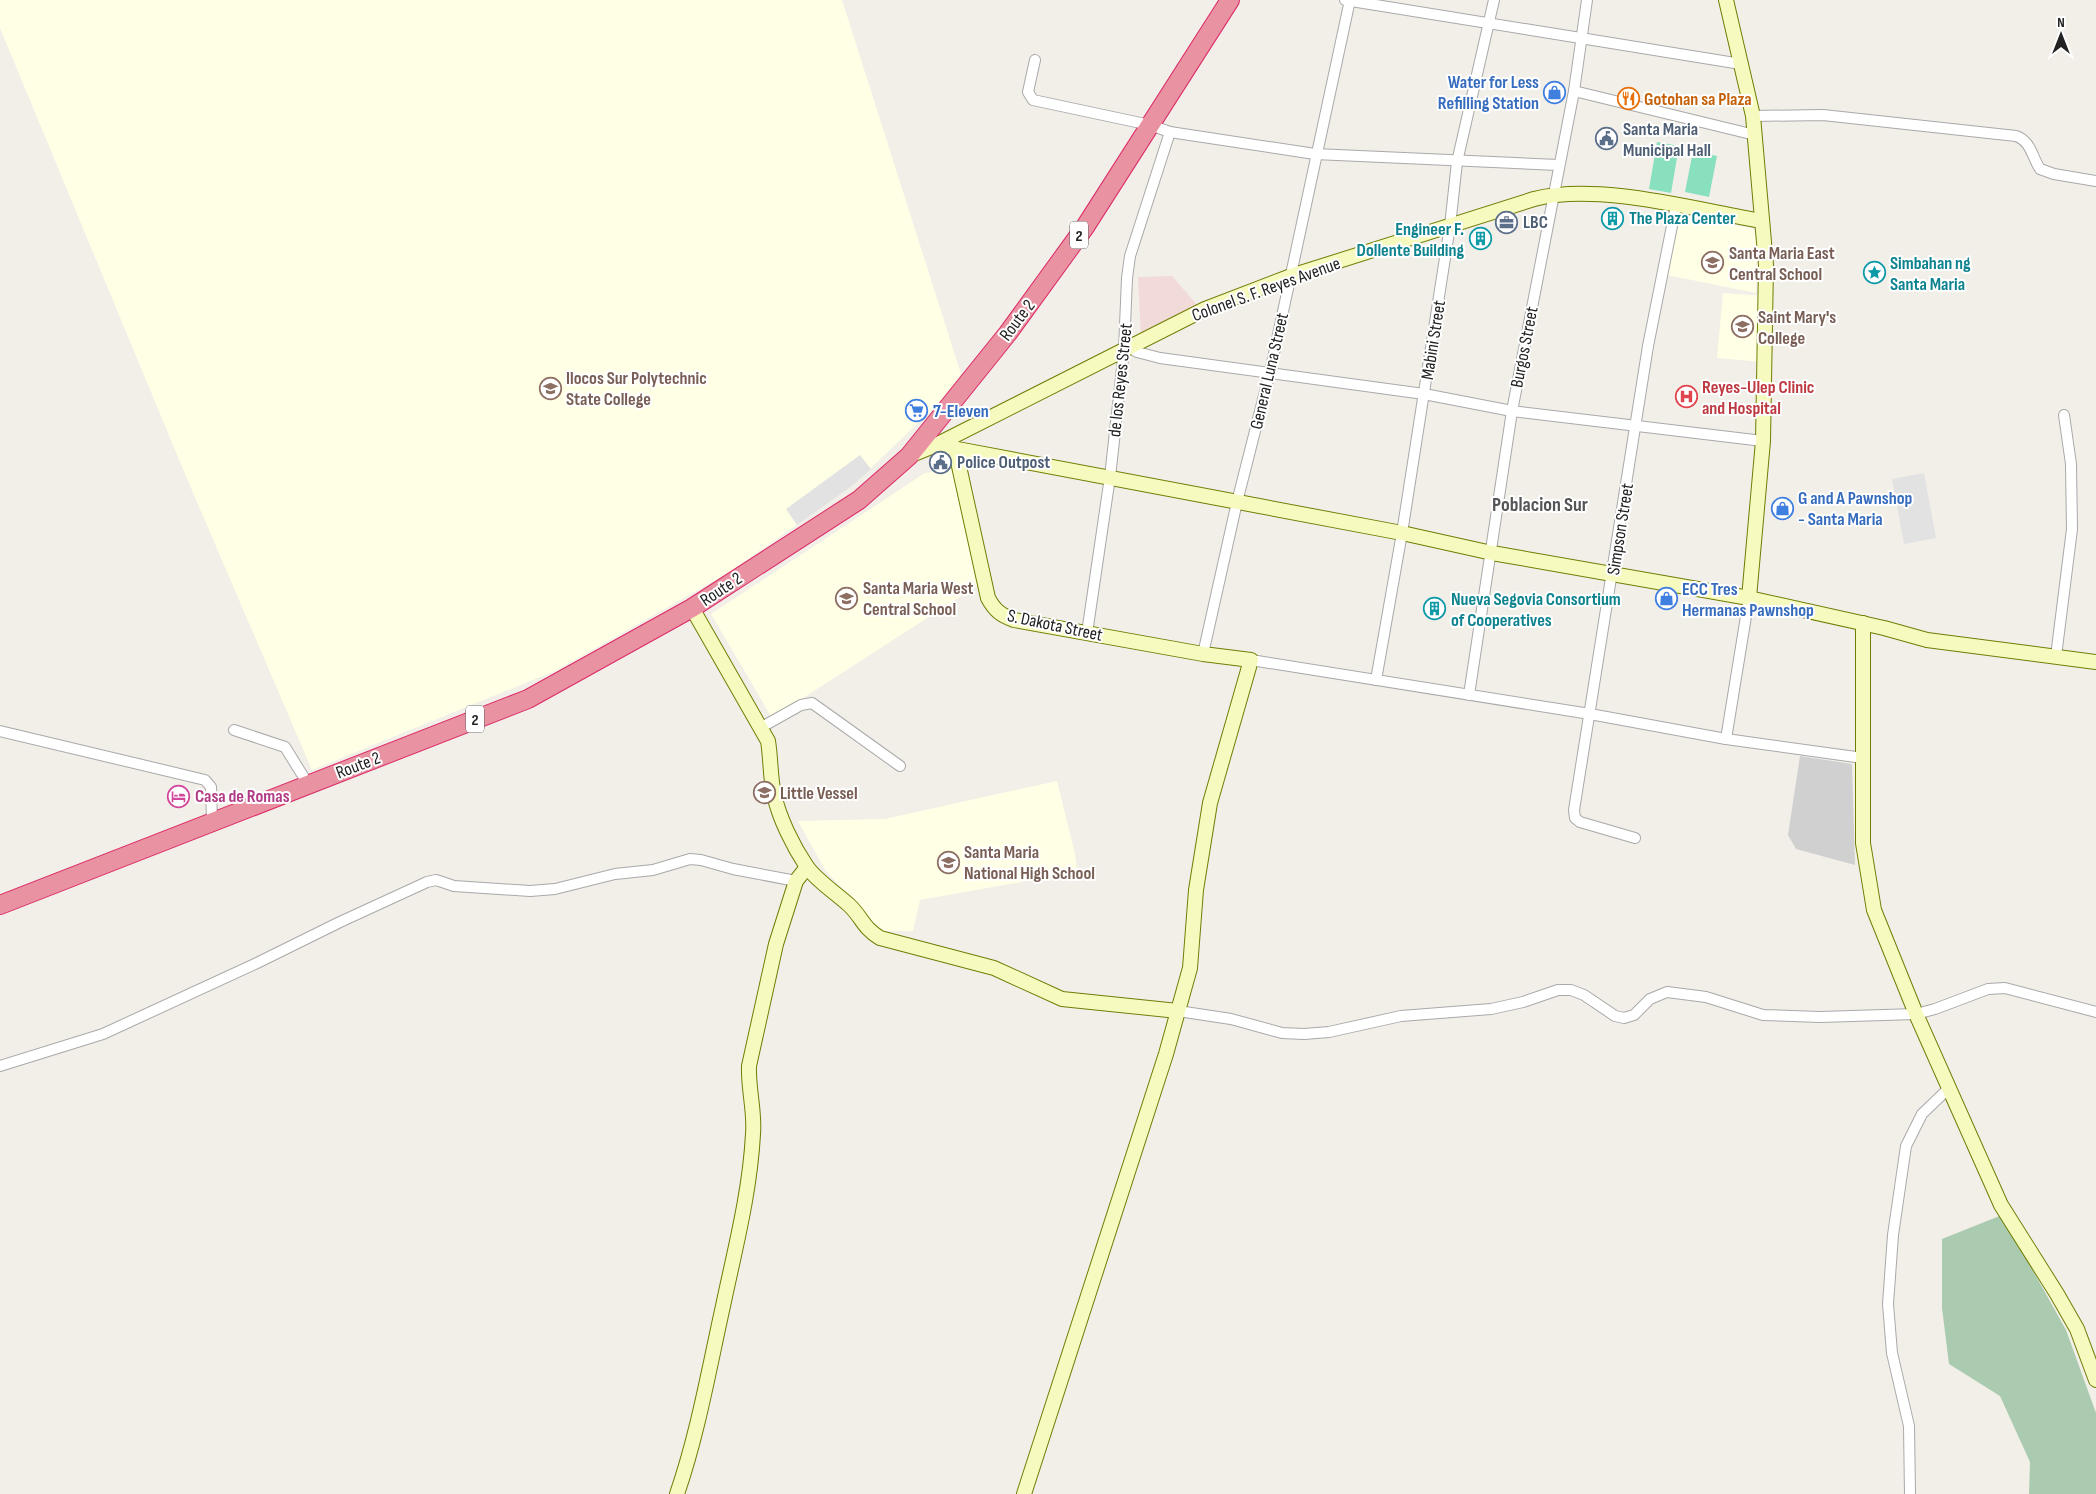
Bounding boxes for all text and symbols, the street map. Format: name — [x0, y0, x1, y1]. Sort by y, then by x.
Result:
north arrow — [2036, 10, 2086, 60]
text: N — [2057, 14, 2065, 31]
place label: Water for Less Refilling Station — [1438, 72, 1539, 114]
shop icon: Water for Less Refilling Station — [1543, 80, 1567, 104]
restaurant icon: Gotohan sa Plaza — [1616, 87, 1640, 111]
place label: Gotohan sa Plaza — [1644, 89, 1752, 110]
place label: Santa Maria Municipal Hall — [1623, 119, 1711, 161]
public building icon: Santa Maria Municipal Hall — [1595, 127, 1619, 151]
building icon: The Plaza Center — [1601, 206, 1625, 230]
place label: The Plaza Center — [1629, 208, 1736, 229]
office icon: LBC — [1495, 210, 1519, 234]
place label: LBC — [1523, 212, 1548, 233]
place label: Engineer F. Dollente Building — [1357, 219, 1464, 261]
road number: 2 — [1070, 222, 1088, 248]
building icon: Engineer F. Dollente Building — [1468, 227, 1492, 251]
place label: Santa Maria East Central School — [1729, 243, 1835, 285]
school or university icon: Santa Maria East Central School — [1701, 251, 1725, 275]
street label: Colonel S. F. Reyes Avenue — [1189, 253, 1343, 326]
place label: Simbahan ng Santa Maria — [1890, 253, 1971, 295]
place icon: Simbahan ng Santa Maria — [1862, 261, 1886, 285]
street label: Route 2 — [995, 296, 1040, 345]
street label: Mabini Street — [1417, 298, 1450, 381]
street label: Burgos Street — [1506, 304, 1543, 389]
place label: Saint Mary's College — [1758, 307, 1836, 349]
street label: General Luna Street — [1246, 310, 1293, 431]
school or university icon: Saint Mary's College — [1730, 315, 1754, 339]
street label: de los Reyes Street — [1104, 322, 1137, 438]
place label: Ilocos Sur Polytechnic State College — [566, 368, 707, 410]
school or university icon: Ilocos Sur Polytechnic State College — [538, 376, 562, 400]
place label: Reyes-Ulep Clinic and Hospital — [1702, 377, 1814, 419]
hospital icon: Reyes-Ulep Clinic and Hospital — [1674, 385, 1698, 409]
supermarket icon: 7-Eleven — [905, 399, 929, 423]
place label: 7-Eleven — [933, 401, 989, 422]
public building icon: Police Outpost — [929, 450, 953, 474]
place label: Police Outpost — [957, 452, 1050, 473]
street label: Simpson Street — [1603, 481, 1638, 576]
place label: G and A Pawnshop - Santa Maria — [1798, 488, 1912, 530]
district label: Poblacion Sur — [1492, 493, 1588, 517]
shop icon: G and A Pawnshop - Santa Maria — [1770, 496, 1794, 520]
street label: Route 2 — [696, 568, 746, 611]
place label: Santa Maria West Central School — [863, 578, 974, 620]
place label: ECC Tres Hermanas Pawnshop — [1682, 579, 1814, 621]
school or university icon: Santa Maria West Central School — [835, 586, 859, 610]
shop icon: ECC Tres Hermanas Pawnshop — [1654, 587, 1678, 611]
place label: Nueva Segovia Consortium of Cooperatives — [1451, 589, 1621, 631]
building icon: Nueva Segovia Consortium of Cooperatives — [1423, 597, 1447, 621]
street label: S. Dakota Street — [1005, 605, 1105, 646]
road number: 2 — [466, 706, 484, 732]
street label: Route 2 — [333, 747, 383, 784]
school or university icon: Little Vessel — [752, 781, 776, 805]
place label: Little Vessel — [780, 783, 858, 804]
hotel icon: Casa de Romas — [167, 784, 191, 808]
place label: Casa de Romas — [195, 786, 290, 807]
place label: Santa Maria National High School — [964, 842, 1095, 884]
school or university icon: Santa Maria National High School — [936, 850, 960, 874]

